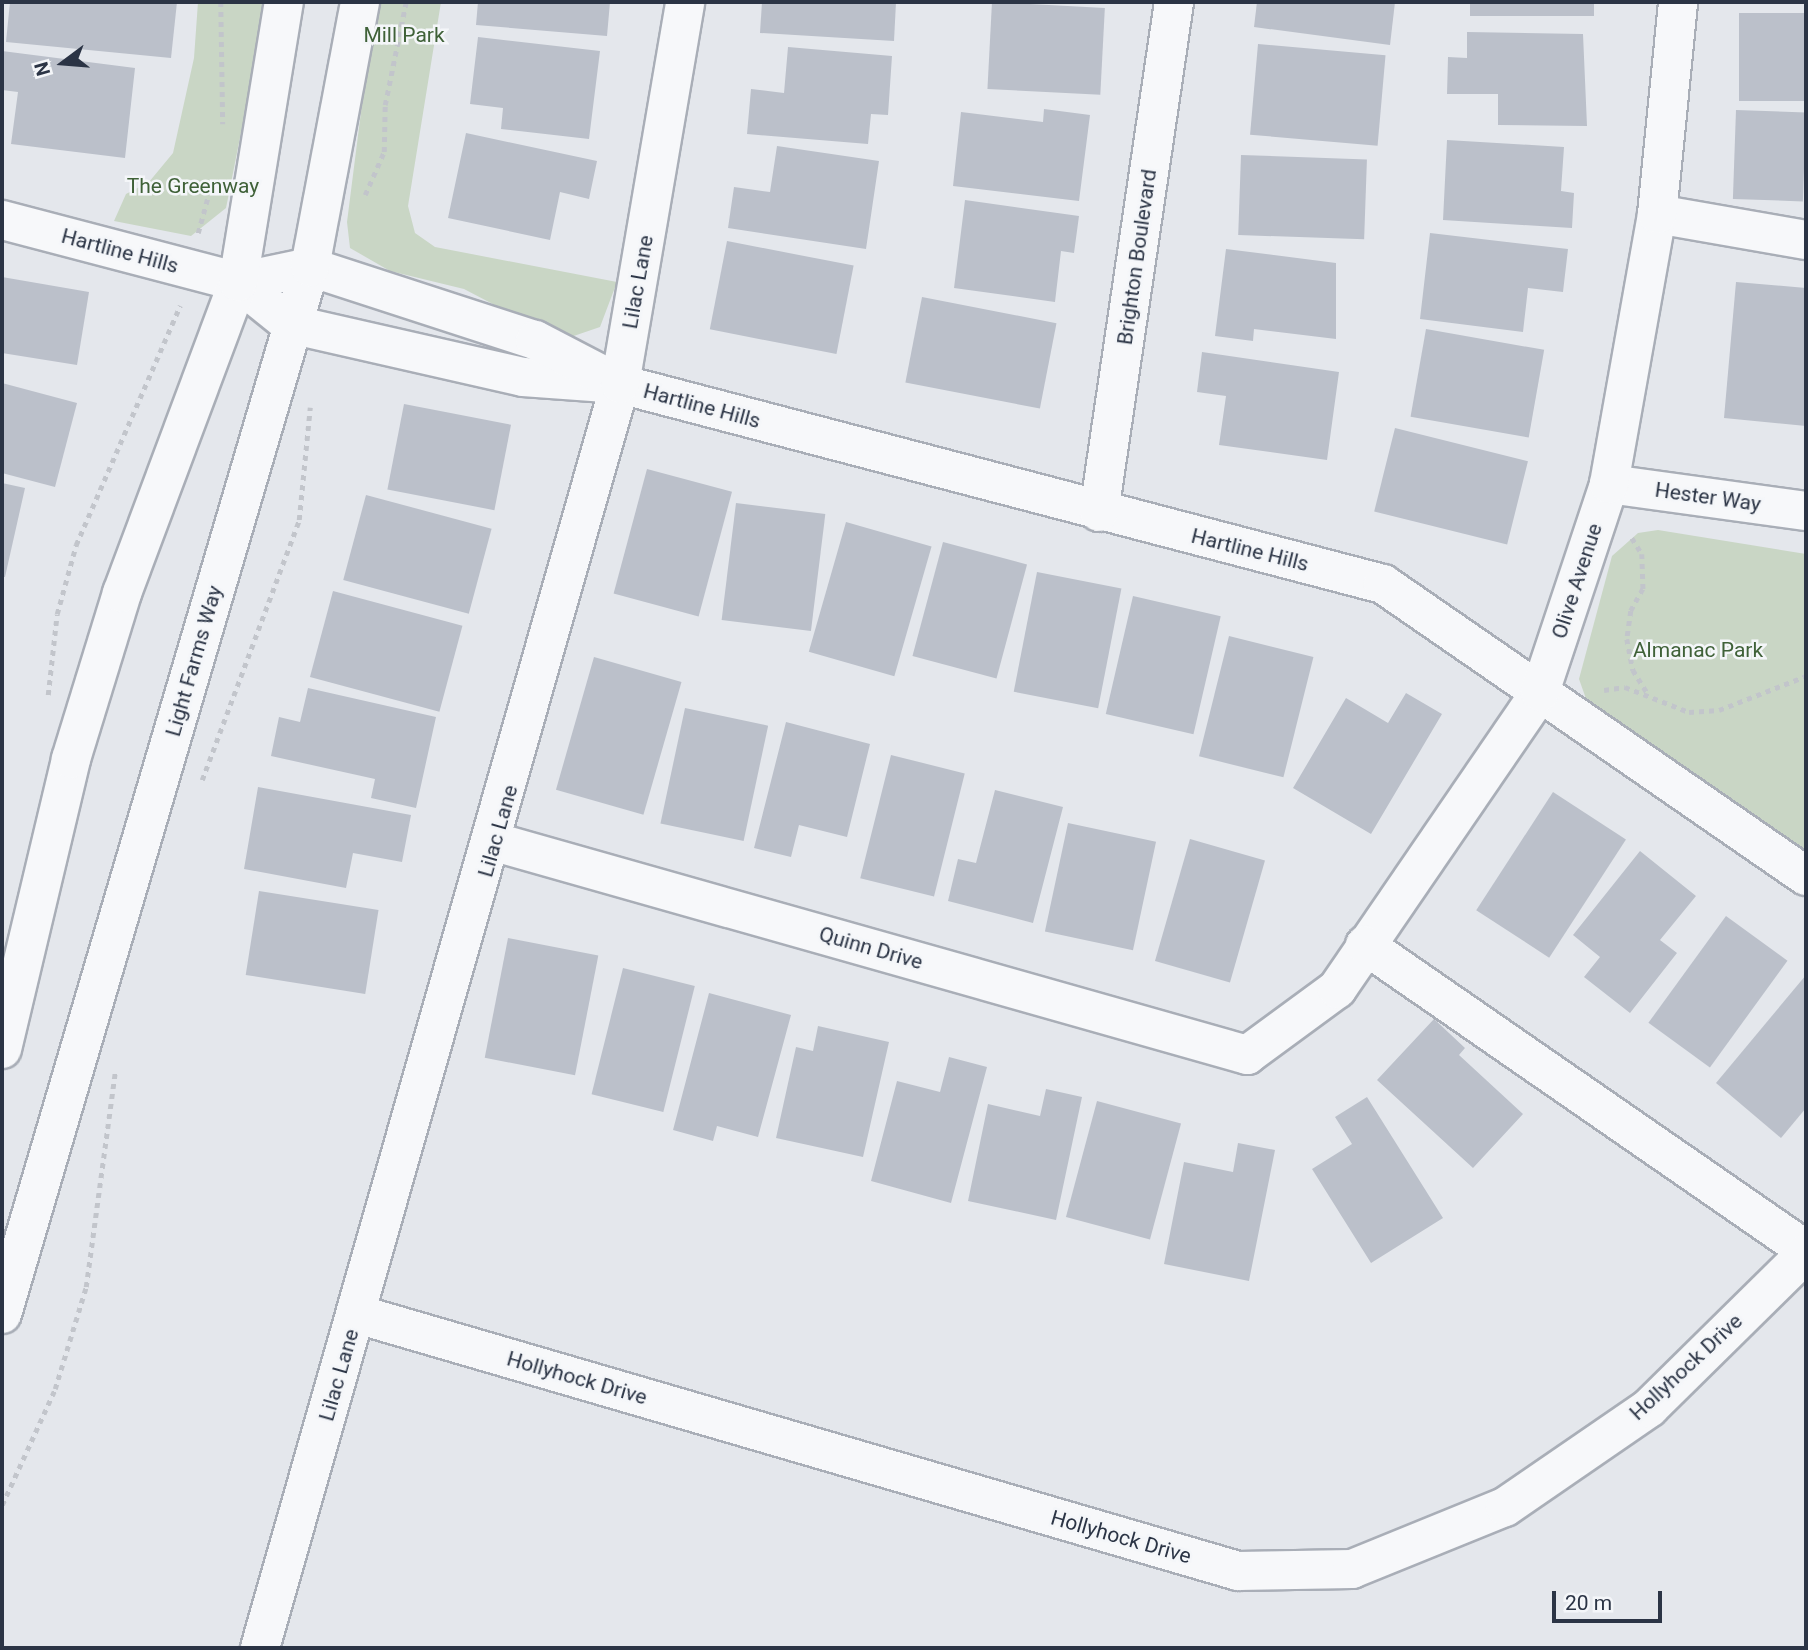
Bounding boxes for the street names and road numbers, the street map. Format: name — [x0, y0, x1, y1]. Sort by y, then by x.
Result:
street label: Brighton Boulevard — [1112, 168, 1162, 346]
street label: Hartline Hills — [59, 223, 181, 279]
street label: Lilac Lane — [617, 233, 659, 331]
street label: Hartline Hills — [641, 378, 763, 434]
street label: Hester Way — [1653, 477, 1763, 517]
street label: Olive Avenue — [1547, 520, 1607, 642]
street label: Hartline Hills — [1189, 523, 1311, 577]
street label: Light Farms Way — [160, 583, 228, 739]
street label: Lilac Lane — [473, 782, 523, 880]
street label: Quinn Drive — [816, 921, 926, 975]
street label: Hollyhock Drive — [1625, 1308, 1747, 1426]
street label: Lilac Lane — [314, 1326, 364, 1424]
street label: Hollyhock Drive — [504, 1346, 650, 1410]
street label: Hollyhock Drive — [1048, 1505, 1194, 1569]

